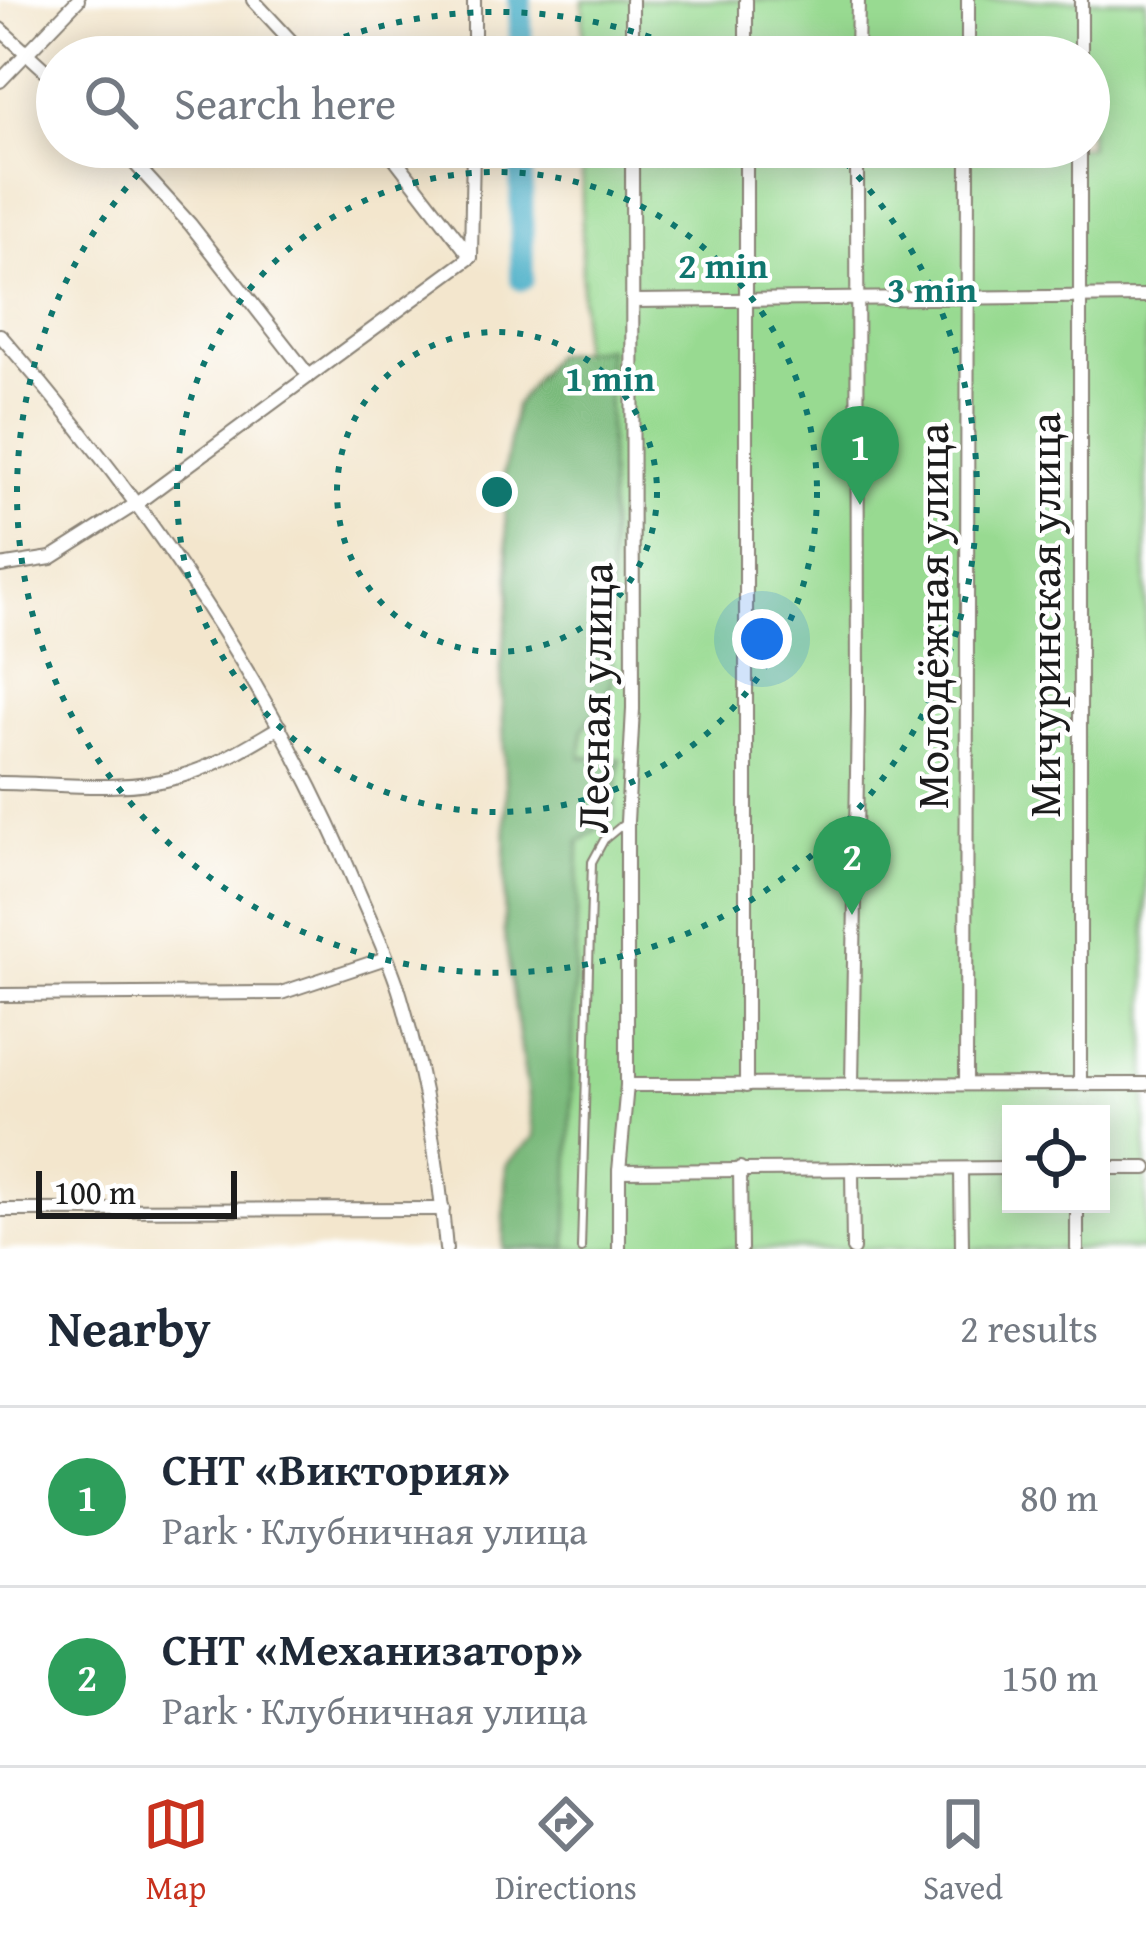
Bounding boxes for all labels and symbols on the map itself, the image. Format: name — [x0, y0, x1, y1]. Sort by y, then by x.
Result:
text: 2 min — [678, 238, 768, 291]
text: 3 min — [887, 262, 977, 315]
text: 1 min — [565, 351, 655, 404]
pin: 1 — [821, 406, 899, 505]
street label: Мичуринская улица — [1011, 412, 1076, 818]
street label: Молодёжная улица — [899, 422, 964, 809]
centre of rings — [476, 471, 518, 513]
street label: Лесная улица — [559, 561, 628, 834]
your location — [732, 609, 792, 669]
pin: 2 — [813, 816, 891, 915]
scale bar — [36, 1165, 237, 1218]

